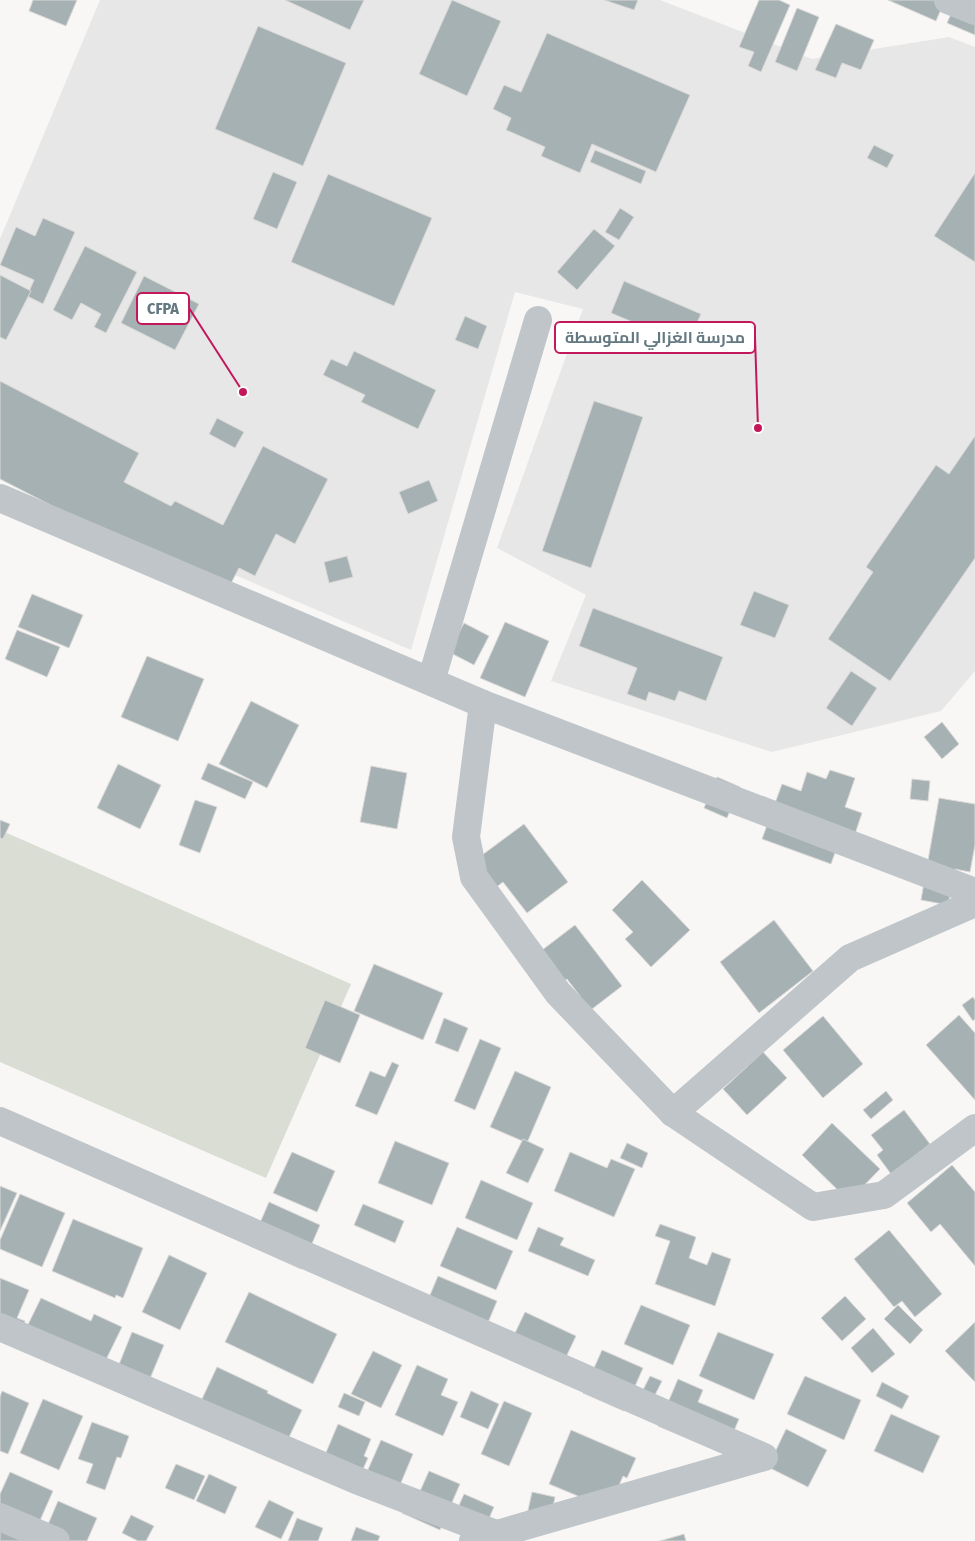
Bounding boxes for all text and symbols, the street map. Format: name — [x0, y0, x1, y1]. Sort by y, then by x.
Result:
callout: CFPA — [137, 293, 189, 324]
text: CFPA — [147, 299, 179, 318]
callout: مدرسة الغزالي المتوسطة — [555, 322, 755, 353]
text: مدرسة الغزالي المتوسطة — [565, 328, 745, 350]

